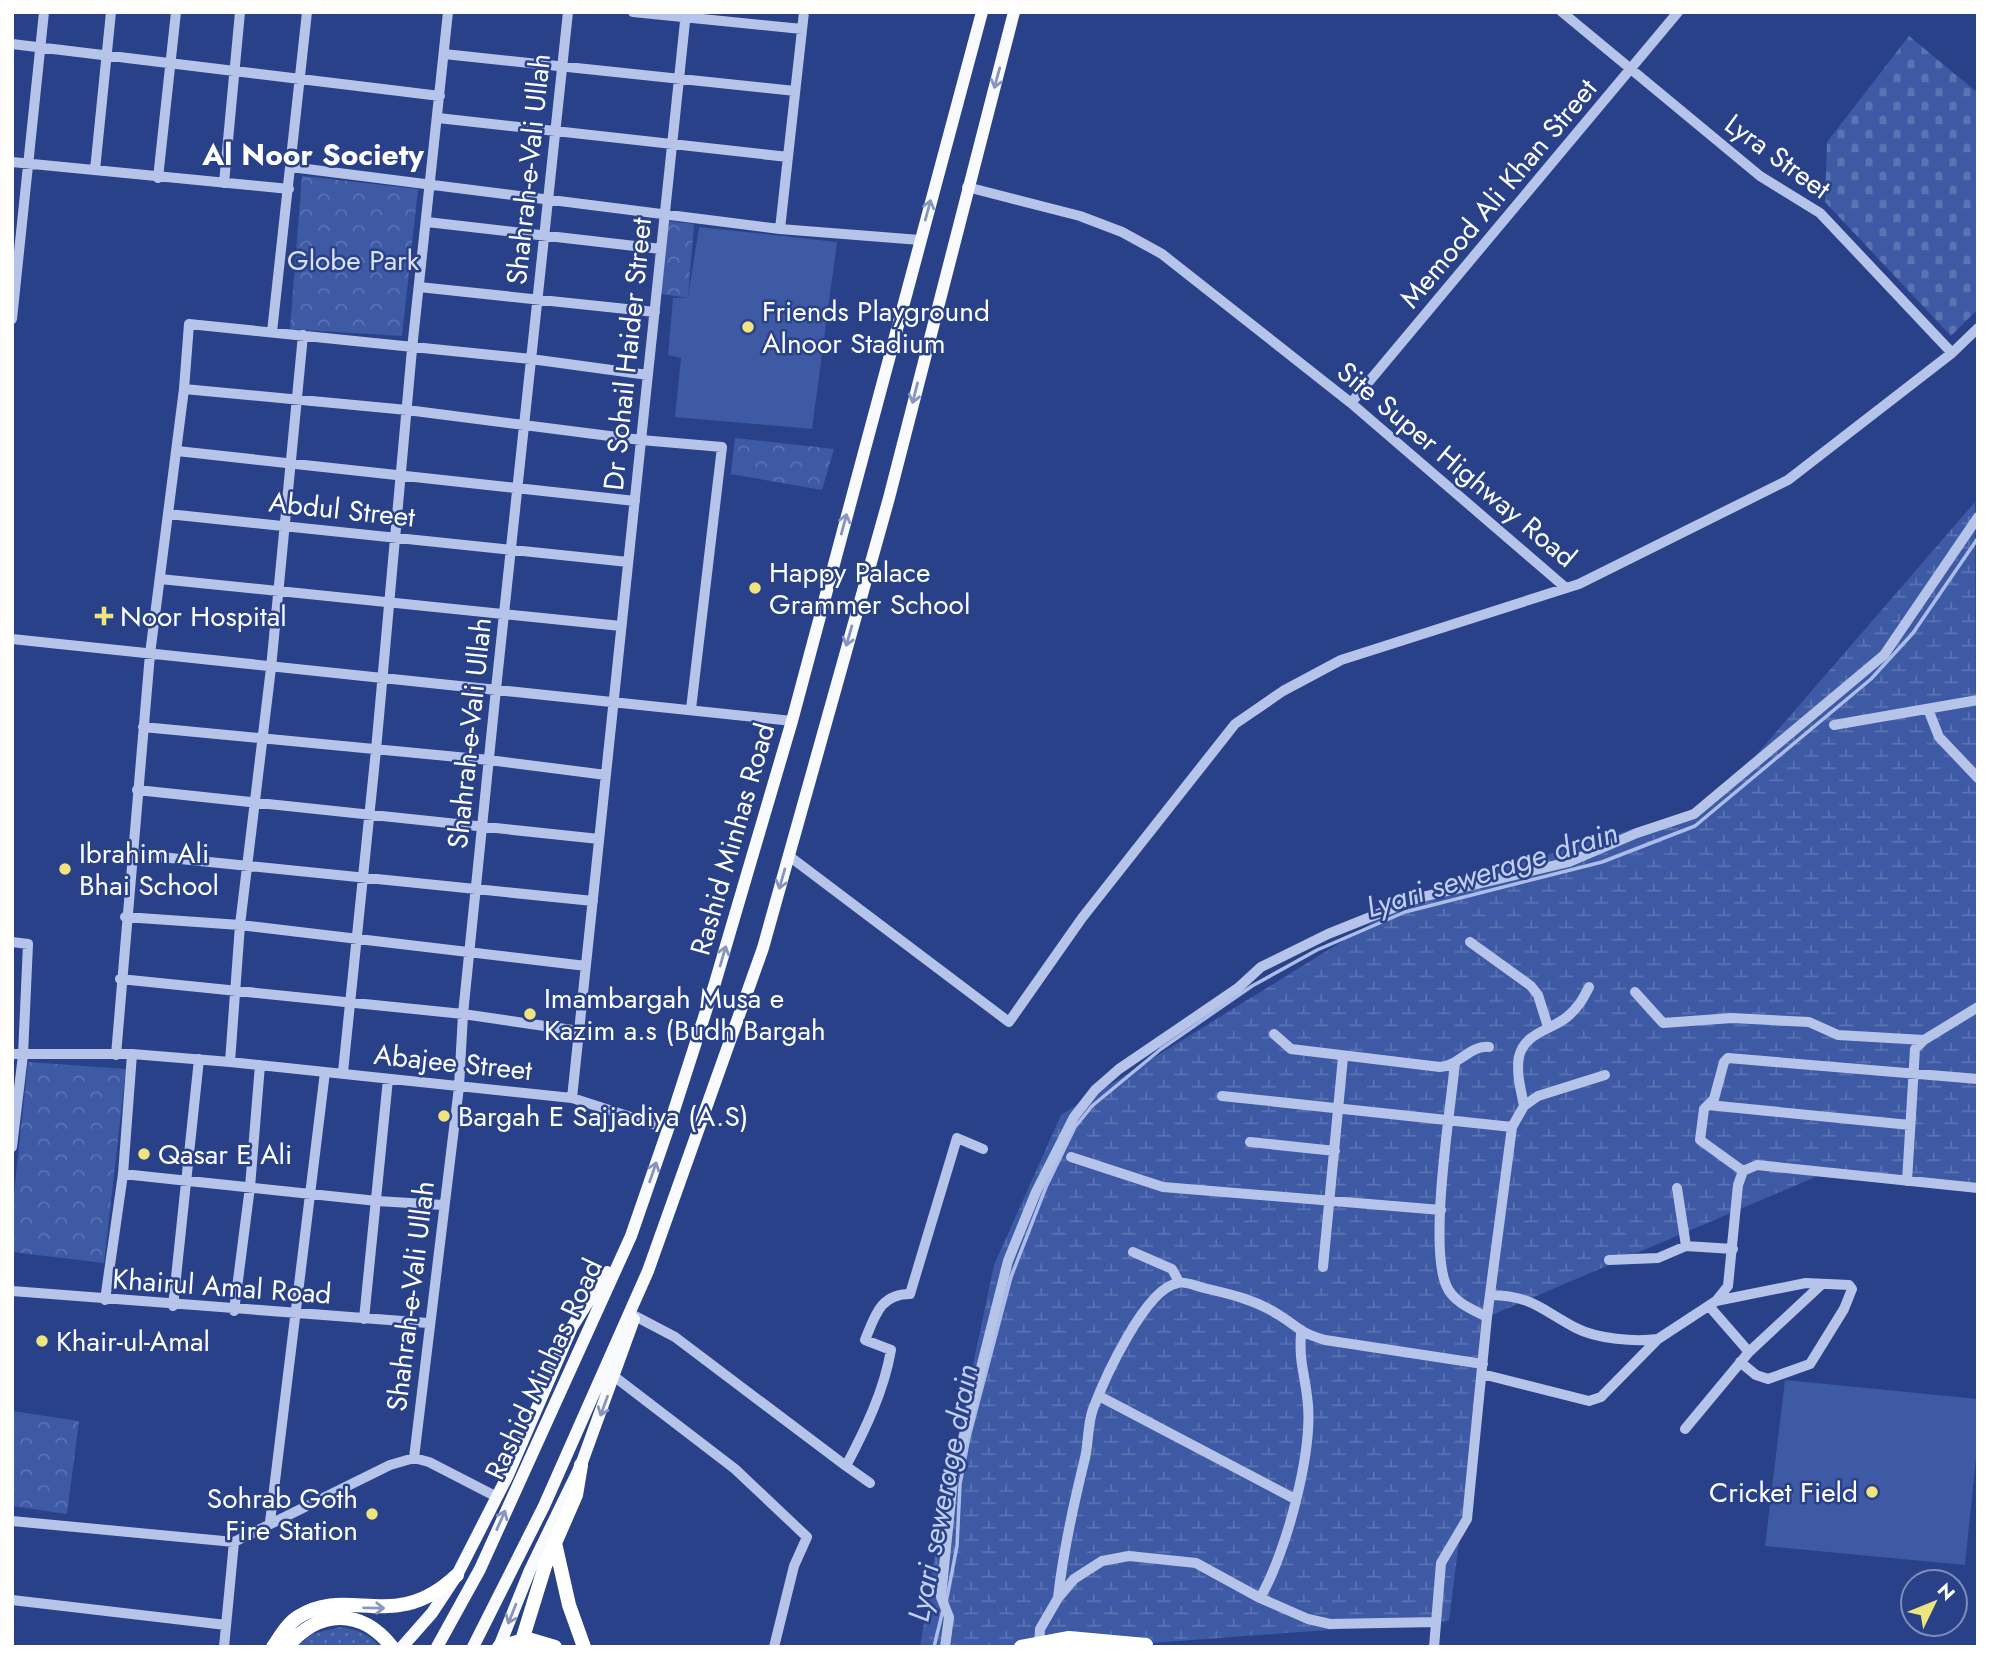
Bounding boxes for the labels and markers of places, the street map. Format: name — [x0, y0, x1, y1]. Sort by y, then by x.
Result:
place label: Friends Playground Alnoor Stadium — [762, 291, 990, 364]
marker: Friends Playground Alnoor Stadium — [740, 319, 756, 335]
place label: Happy Palace Grammer School — [769, 552, 970, 625]
marker: Happy Palace Grammer School — [747, 580, 763, 596]
place label: Noor Hospital — [120, 596, 287, 637]
marker: Noor Hospital — [94, 606, 114, 626]
place label: Ibrahim Ali Bhai School — [79, 833, 219, 906]
marker: Ibrahim Ali Bhai School — [57, 861, 73, 877]
place label: Imambargah Musa e Kazim a.s (Budh Bargah — [544, 978, 826, 1051]
marker: Imambargah Musa e Kazim a.s (Budh Bargah — [522, 1006, 538, 1022]
place label: Bargah E Sajjadiya (A.S) — [458, 1096, 748, 1137]
marker: Bargah E Sajjadiya (A.S) — [436, 1108, 452, 1124]
place label: Qasar E Ali — [158, 1134, 292, 1175]
marker: Qasar E Ali — [136, 1146, 152, 1162]
place label: Khair-ul-Amal — [56, 1321, 210, 1362]
marker: Khair-ul-Amal — [34, 1333, 50, 1349]
place label: Cricket Field — [1709, 1472, 1858, 1513]
place label: Sohrab Goth Fire Station — [207, 1478, 358, 1551]
marker: Cricket Field — [1864, 1484, 1880, 1500]
marker: Sohrab Goth Fire Station — [364, 1506, 380, 1522]

